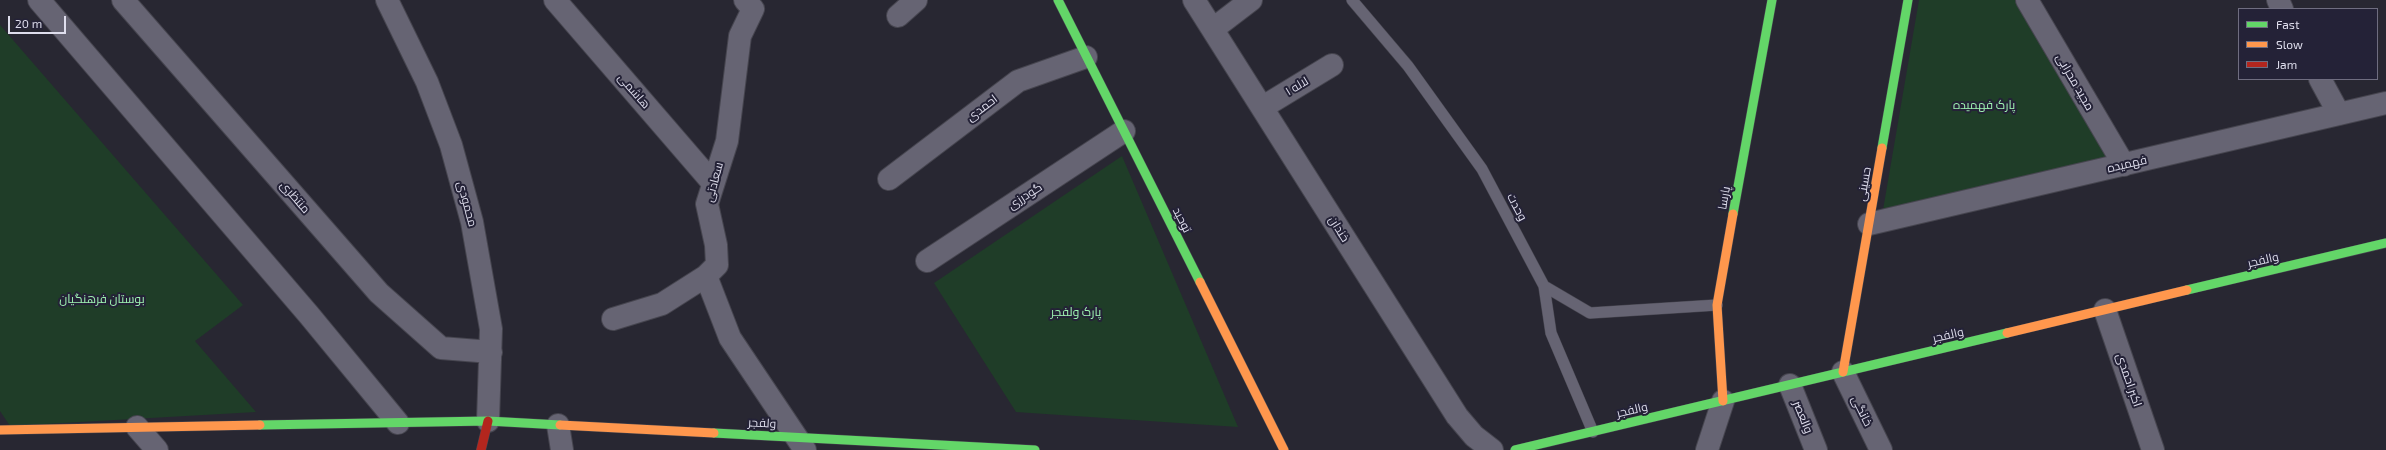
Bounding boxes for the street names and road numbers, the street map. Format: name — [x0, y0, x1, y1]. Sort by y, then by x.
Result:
street label: مجید محرابی — [2053, 51, 2097, 113]
street label: هاشمی — [615, 71, 653, 111]
street label: لاله ۱ — [1283, 74, 1311, 98]
street label: احمدی — [964, 92, 1000, 124]
street label: فهمیده — [2106, 152, 2148, 176]
street label: سعادتی — [702, 160, 726, 204]
street label: حسینی — [1854, 166, 1874, 202]
street label: منتظری — [277, 178, 313, 216]
street label: محمودی — [454, 180, 480, 228]
street label: گودرزی — [1005, 180, 1045, 212]
street label: پارسا — [1715, 185, 1733, 211]
street label: وحدت — [1504, 191, 1530, 223]
street label: توحید — [1170, 205, 1194, 235]
street label: خندان — [1326, 213, 1352, 245]
street label: والفجر — [2246, 249, 2280, 271]
street label: والفجر — [1931, 324, 1965, 346]
street label: اکبر احمدی — [2113, 351, 2145, 409]
street label: خانگی — [1848, 393, 1876, 429]
street label: والعصر — [1790, 398, 1816, 436]
street label: والفجر — [1615, 399, 1649, 421]
street label: ولفجر — [747, 415, 777, 431]

